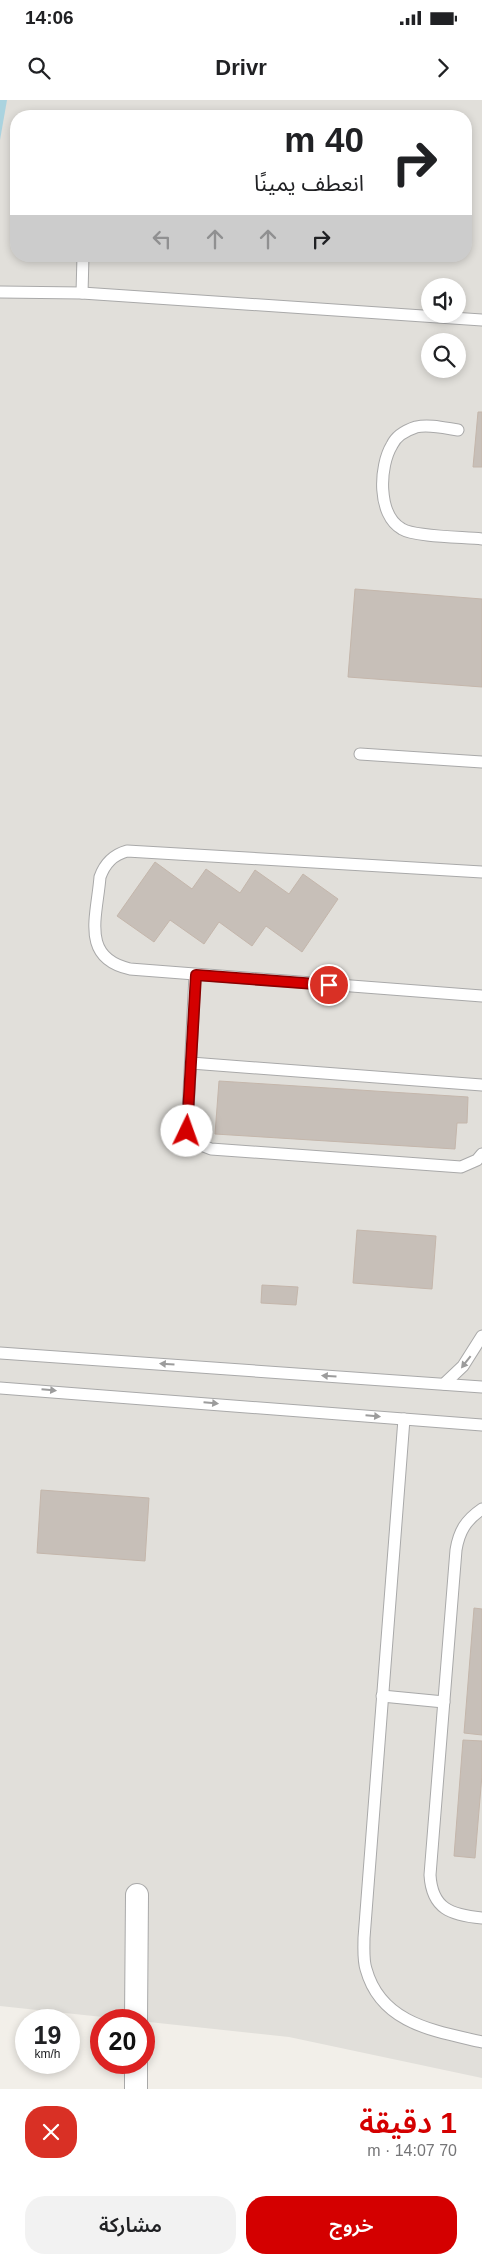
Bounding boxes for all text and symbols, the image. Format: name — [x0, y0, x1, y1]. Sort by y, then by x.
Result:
text: 14:06 — [25, 7, 74, 28]
icon: search — [25, 54, 53, 82]
icon: forward — [429, 54, 457, 82]
text: Drivr — [215, 55, 267, 80]
text: 40 m — [284, 120, 364, 159]
icon: right — [382, 130, 447, 195]
text: انعطف يمينًا — [254, 171, 364, 196]
icon: left — [148, 225, 176, 253]
icon: ahead — [201, 225, 229, 253]
icon: ahead — [254, 225, 282, 253]
icon: right — [307, 225, 335, 253]
map controls — [421, 278, 466, 378]
button: sound — [421, 278, 466, 323]
button: search — [421, 333, 466, 378]
pin — [308, 964, 350, 1006]
icon: arrive — [315, 971, 343, 999]
position arrow — [160, 1104, 212, 1156]
one-way arrow — [461, 1355, 471, 1369]
one-way arrow — [158, 1359, 174, 1367]
one-way arrow — [320, 1371, 336, 1379]
one-way arrow — [41, 1387, 57, 1395]
one-way arrow — [203, 1400, 219, 1408]
one-way arrow — [365, 1412, 381, 1420]
speed limit sign: 20 — [90, 2009, 155, 2074]
text: 19 — [34, 2021, 61, 2049]
text: km/h — [34, 2047, 61, 2061]
button: close — [25, 2106, 77, 2158]
text: 1 دقيقة — [359, 2106, 457, 2139]
text: 70 m · 14:07 — [367, 2142, 457, 2159]
button: مشاركة — [25, 2196, 236, 2254]
button: خروج — [246, 2196, 457, 2254]

